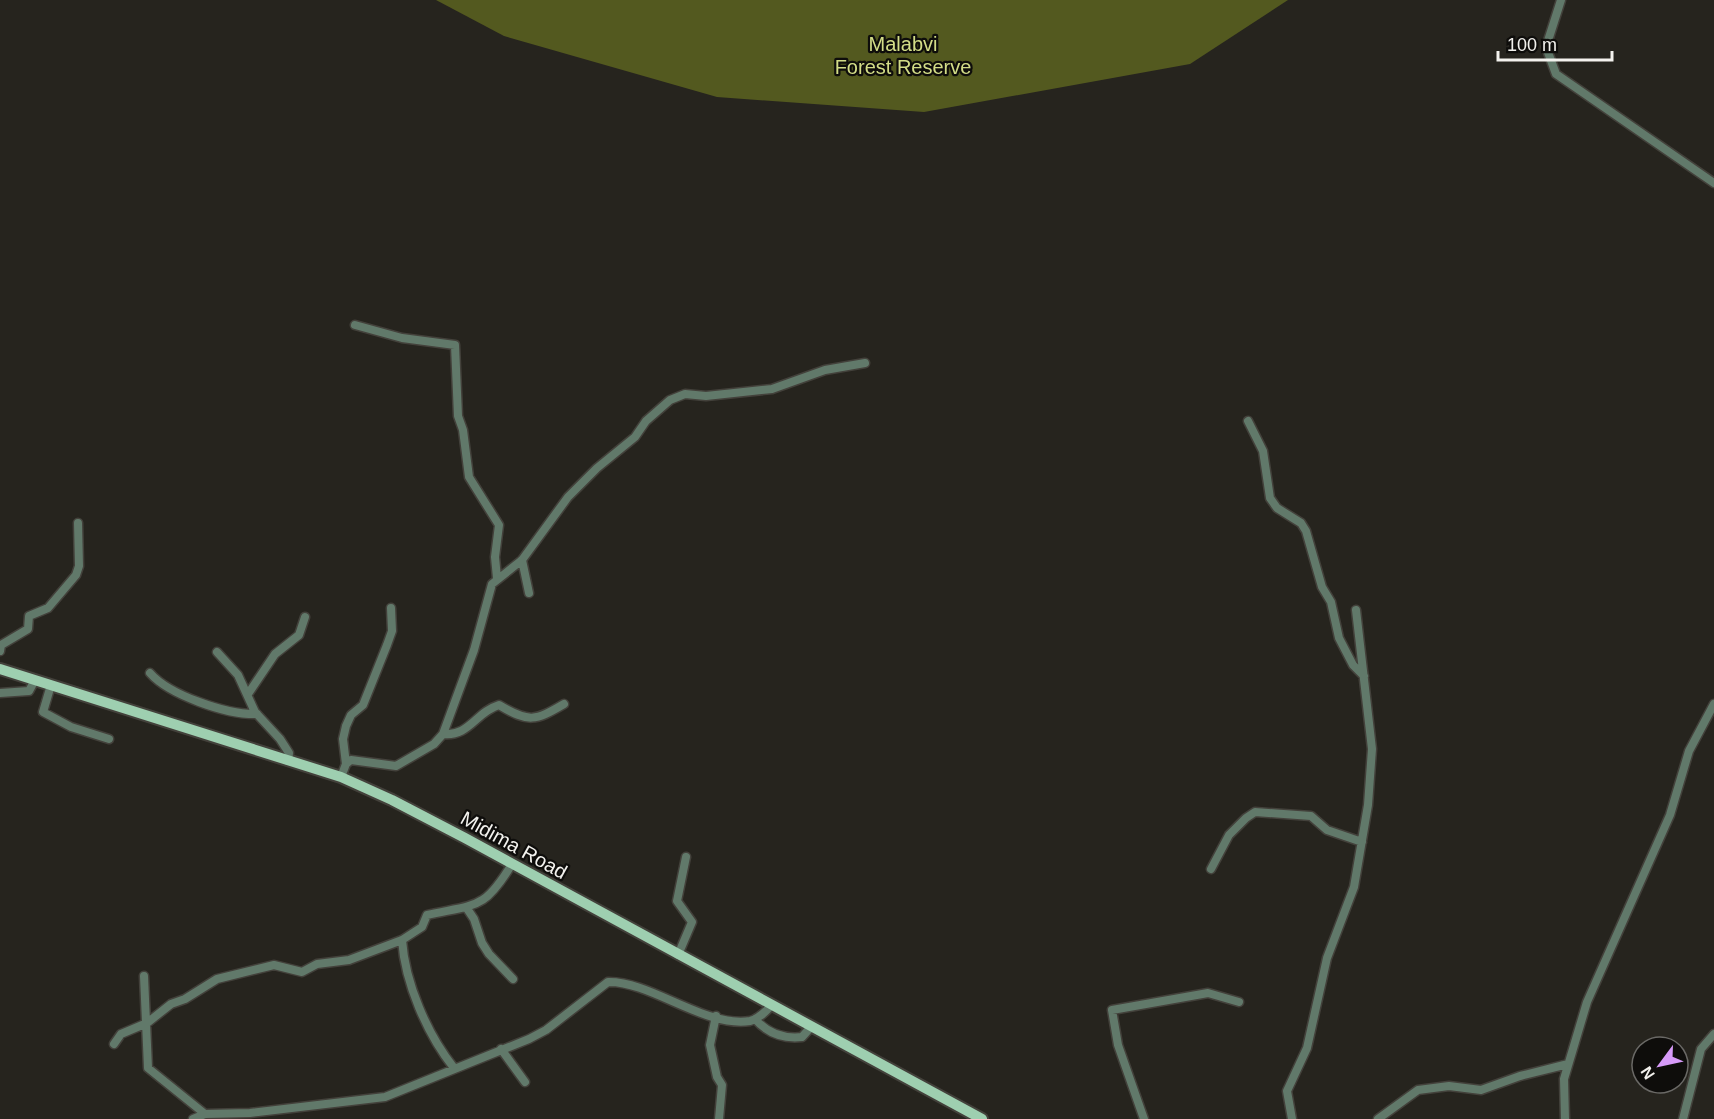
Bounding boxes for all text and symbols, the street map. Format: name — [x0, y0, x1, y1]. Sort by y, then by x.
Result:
scale bar — [1498, 24, 1612, 62]
park label: Malabvi Forest Reserve — [835, 33, 971, 78]
text: 100 m — [1507, 35, 1557, 55]
street label: Midima Road — [457, 807, 571, 883]
north arrow — [1630, 1035, 1690, 1095]
text: N — [1638, 1063, 1658, 1082]

